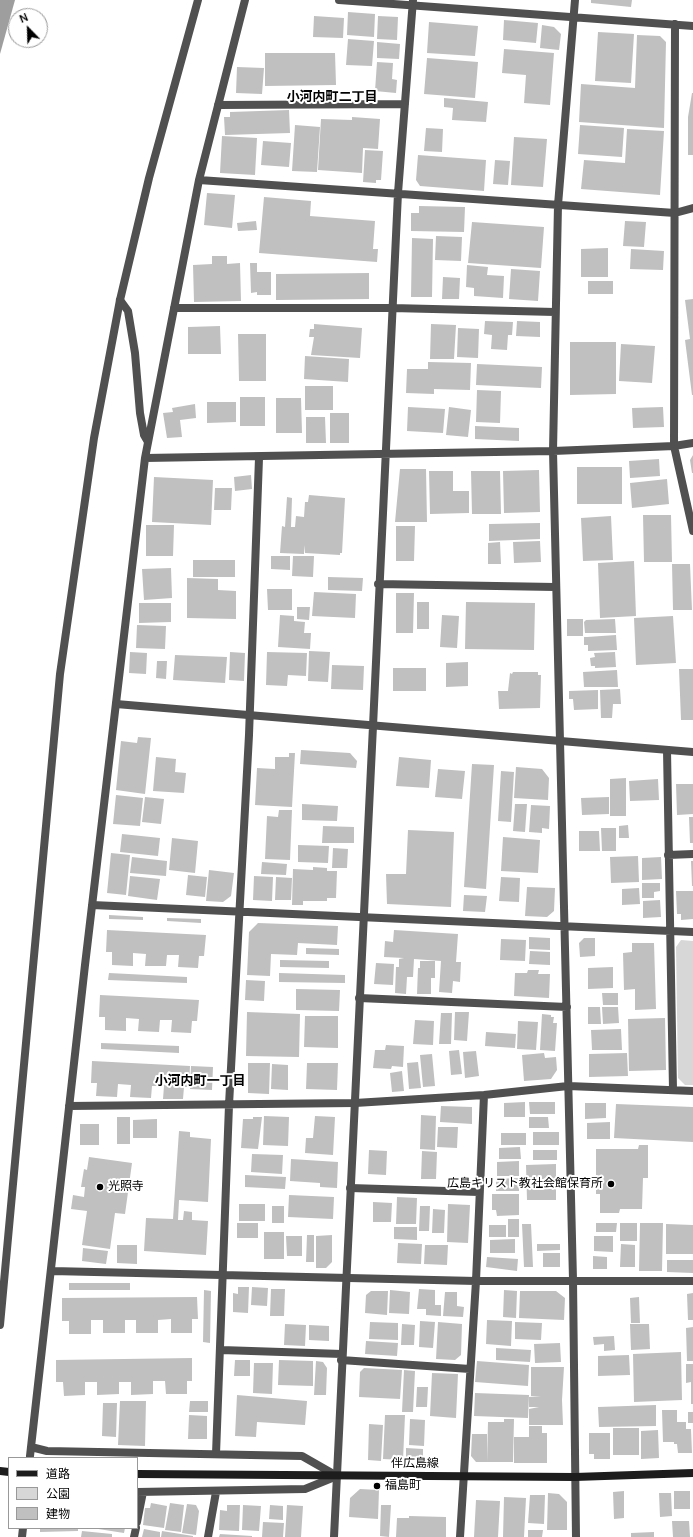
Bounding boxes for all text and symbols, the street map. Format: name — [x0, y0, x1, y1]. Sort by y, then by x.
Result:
north arrow — [8, 8, 48, 48]
text: N — [17, 9, 30, 26]
district label: 小河内町二丁目 — [287, 89, 377, 105]
district label: 小河内町一丁目 — [155, 1073, 245, 1089]
place label: 広島キリスト教社会館保育所 — [447, 1177, 603, 1191]
marker: 広島キリスト教社会館保育所 — [606, 1179, 616, 1189]
place label: 光照寺 — [108, 1180, 144, 1194]
marker: 光照寺 — [95, 1182, 105, 1192]
legend — [8, 1457, 138, 1529]
street label: 伴広島線 — [391, 1457, 439, 1471]
text: 道路 — [46, 1465, 70, 1482]
place label: 福島町 — [385, 1479, 421, 1493]
marker: 福島町 — [372, 1481, 382, 1491]
text: 公園 — [46, 1485, 70, 1502]
text: 建物 — [46, 1505, 70, 1522]

